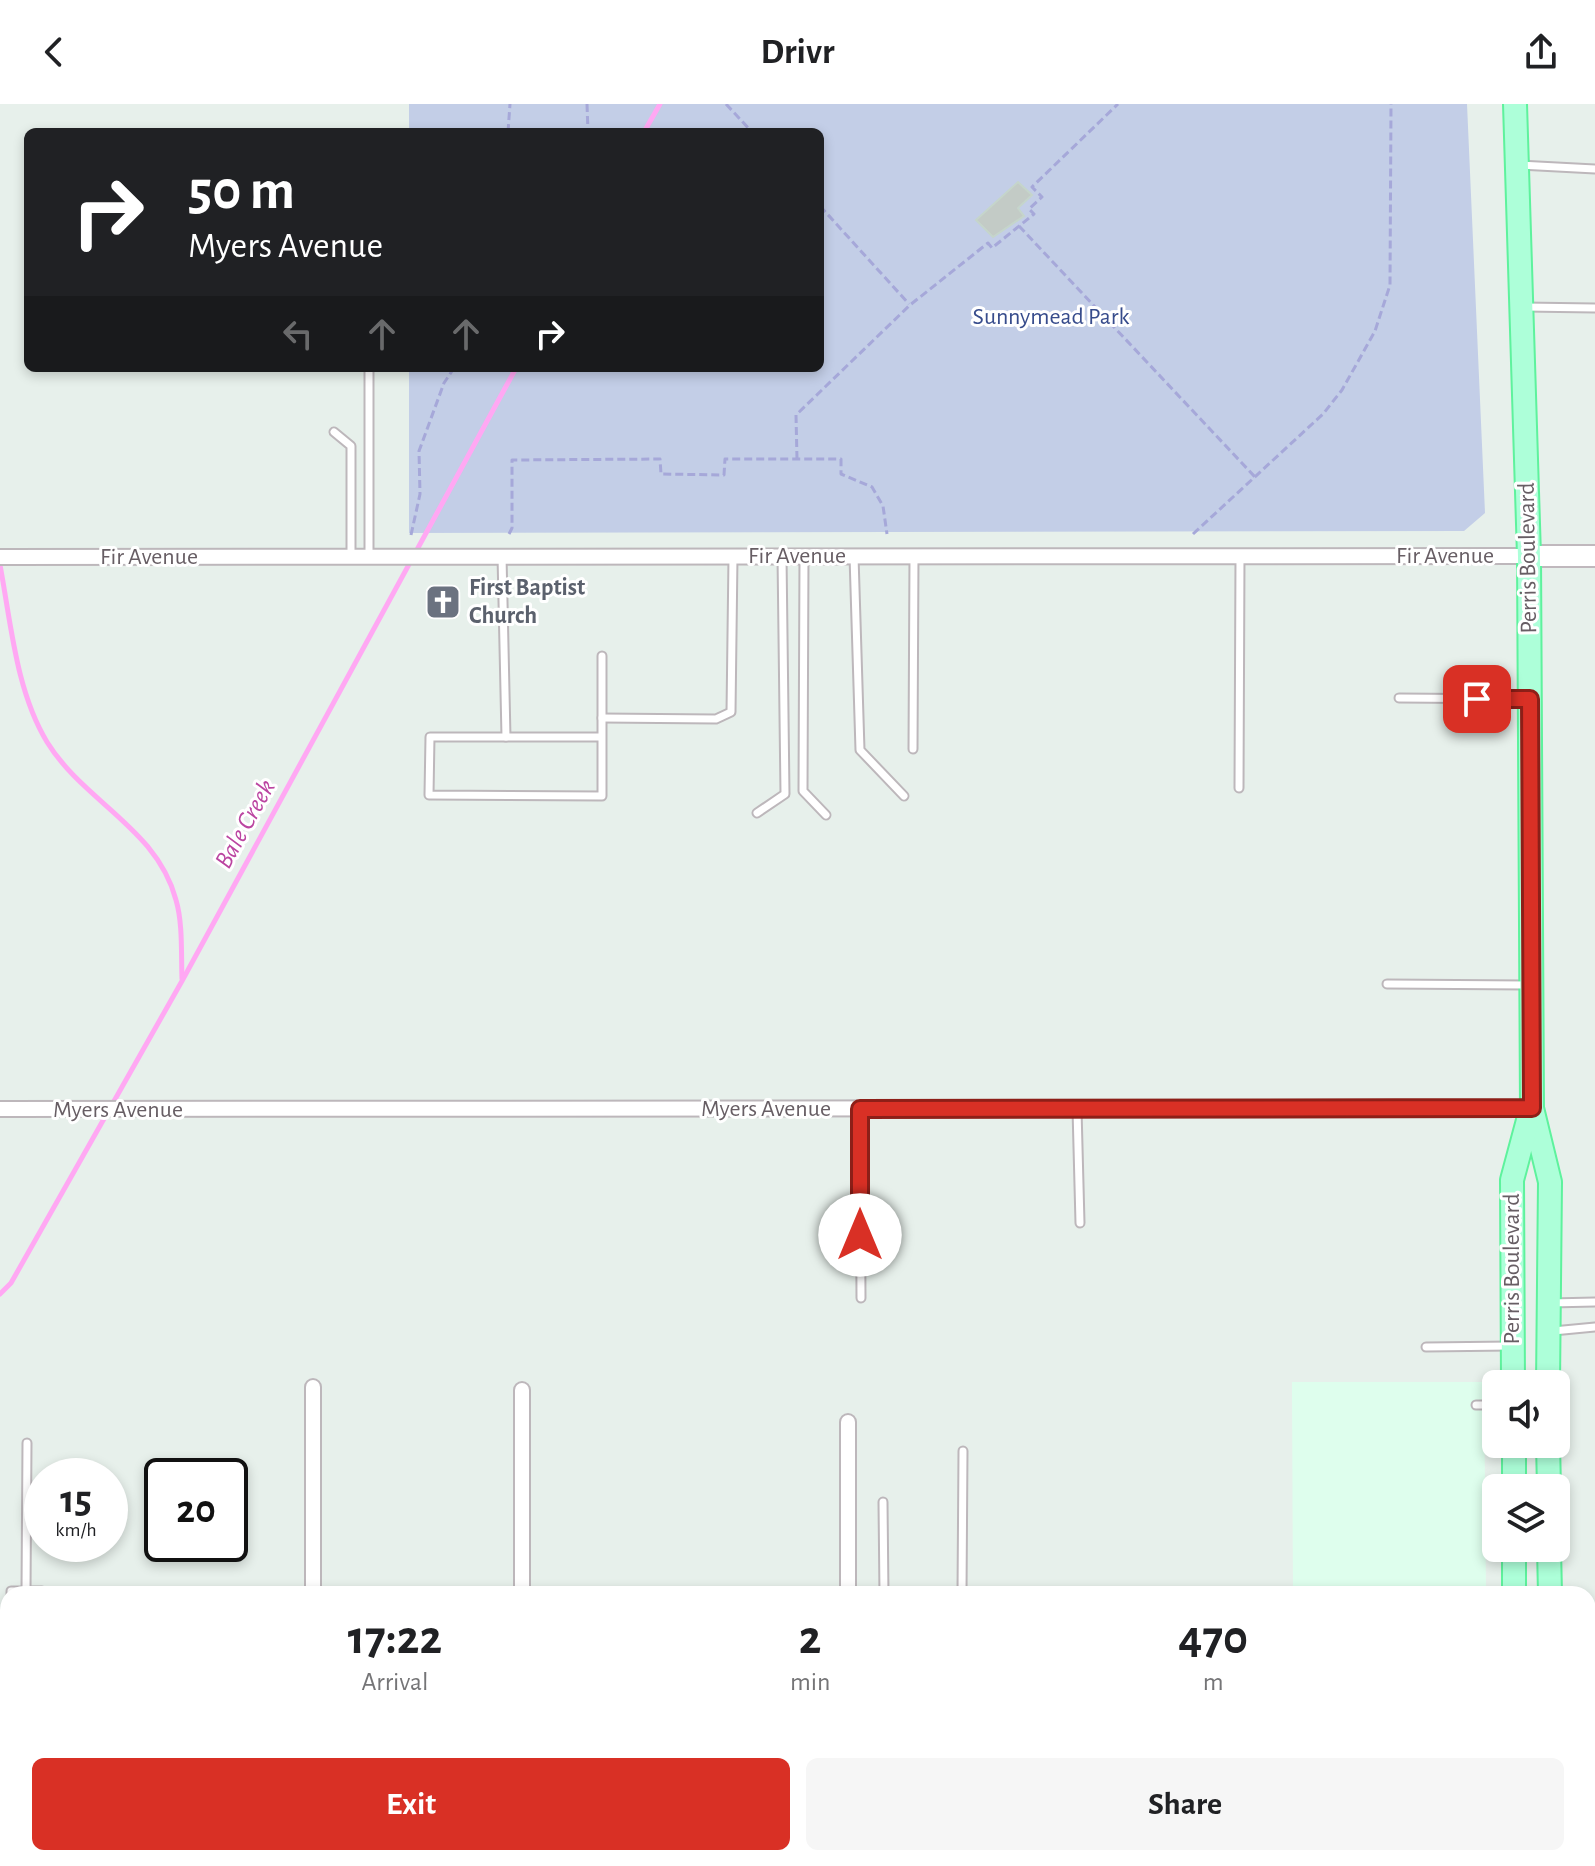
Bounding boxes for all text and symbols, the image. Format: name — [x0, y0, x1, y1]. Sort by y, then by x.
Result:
icon: back — [32, 30, 76, 74]
icon: share — [1519, 30, 1563, 74]
text: Drivr — [761, 34, 834, 70]
icon: right — [56, 160, 160, 264]
text: 50 m — [188, 163, 295, 219]
text: Myers Avenue — [188, 228, 383, 264]
park label: Sunnymead Park — [973, 305, 1129, 329]
icon: left — [276, 312, 320, 356]
icon: ahead — [360, 312, 404, 356]
icon: ahead — [444, 312, 488, 356]
icon: right — [528, 312, 572, 356]
street label: Perris Boulevard — [1515, 482, 1541, 634]
street label: Fir Avenue — [748, 544, 846, 568]
street label: Fir Avenue — [1396, 544, 1494, 568]
street label: Fir Avenue — [100, 545, 198, 569]
place label: First Baptist Church — [469, 576, 585, 628]
church icon: First Baptist Church — [424, 583, 462, 621]
pin — [1443, 665, 1511, 733]
icon: arrive — [1455, 677, 1499, 721]
water label: Bale Creek — [210, 775, 280, 873]
street label: Myers Avenue — [701, 1097, 831, 1121]
street label: Myers Avenue — [53, 1098, 183, 1122]
position arrow — [818, 1193, 902, 1277]
street label: Perris Boulevard — [1500, 1193, 1524, 1345]
map controls — [1482, 1370, 1570, 1562]
button: sound — [1482, 1370, 1570, 1458]
speed limit sign: 20 — [144, 1458, 248, 1562]
button: layers — [1482, 1474, 1570, 1562]
text: 15 — [60, 1480, 92, 1520]
text: km/h — [55, 1520, 97, 1540]
text: 17:22 — [348, 1615, 442, 1663]
text: 2 — [799, 1615, 821, 1663]
text: 470 — [1178, 1615, 1248, 1663]
text: Arrival — [362, 1669, 428, 1695]
text: min — [790, 1669, 830, 1695]
text: m — [1203, 1669, 1224, 1695]
button: Exit — [32, 1758, 790, 1850]
button: Share — [806, 1758, 1564, 1850]

